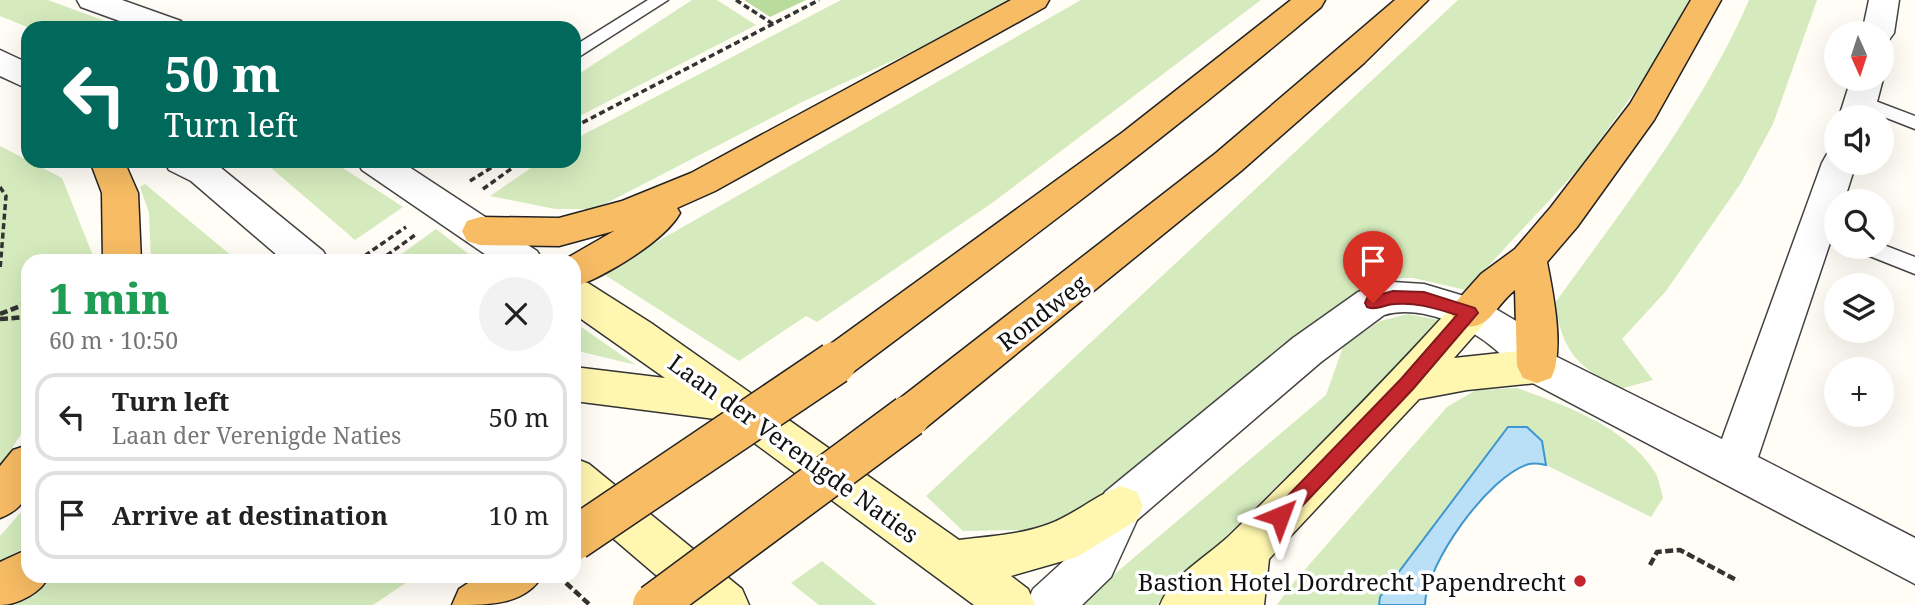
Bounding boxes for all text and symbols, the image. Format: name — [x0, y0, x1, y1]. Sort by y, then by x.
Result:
north arrow — [1824, 21, 1894, 91]
map controls — [1824, 21, 1894, 427]
text: 50 m — [164, 40, 280, 106]
icon: left — [49, 49, 140, 140]
text: Turn left — [164, 103, 298, 146]
button: sound — [1824, 105, 1894, 175]
button: search — [1824, 189, 1894, 259]
pin — [1343, 231, 1403, 303]
icon: arrive — [1354, 242, 1392, 280]
street label: Rondweg — [990, 266, 1094, 358]
text: 1 min — [49, 269, 170, 326]
button: layers — [1824, 273, 1894, 343]
button: close — [479, 277, 553, 351]
text: 60 m · 10:50 — [49, 324, 178, 356]
street label: Laan der Verenigde Naties — [662, 346, 926, 550]
button: + — [1824, 357, 1894, 427]
text: Turn left — [112, 383, 229, 419]
icon: left — [53, 398, 91, 436]
text: 50 m — [489, 399, 549, 435]
text: Laan der Verenigde Naties — [112, 419, 401, 451]
position arrow — [1243, 479, 1317, 553]
icon: arrive — [53, 496, 91, 534]
text: Arrive at destination — [112, 497, 388, 533]
text: 10 m — [489, 497, 549, 533]
place label: Bastion Hotel Dordrecht Papendrecht — [1138, 565, 1566, 598]
marker: Bastion Hotel Dordrecht Papendrecht — [1572, 573, 1588, 589]

